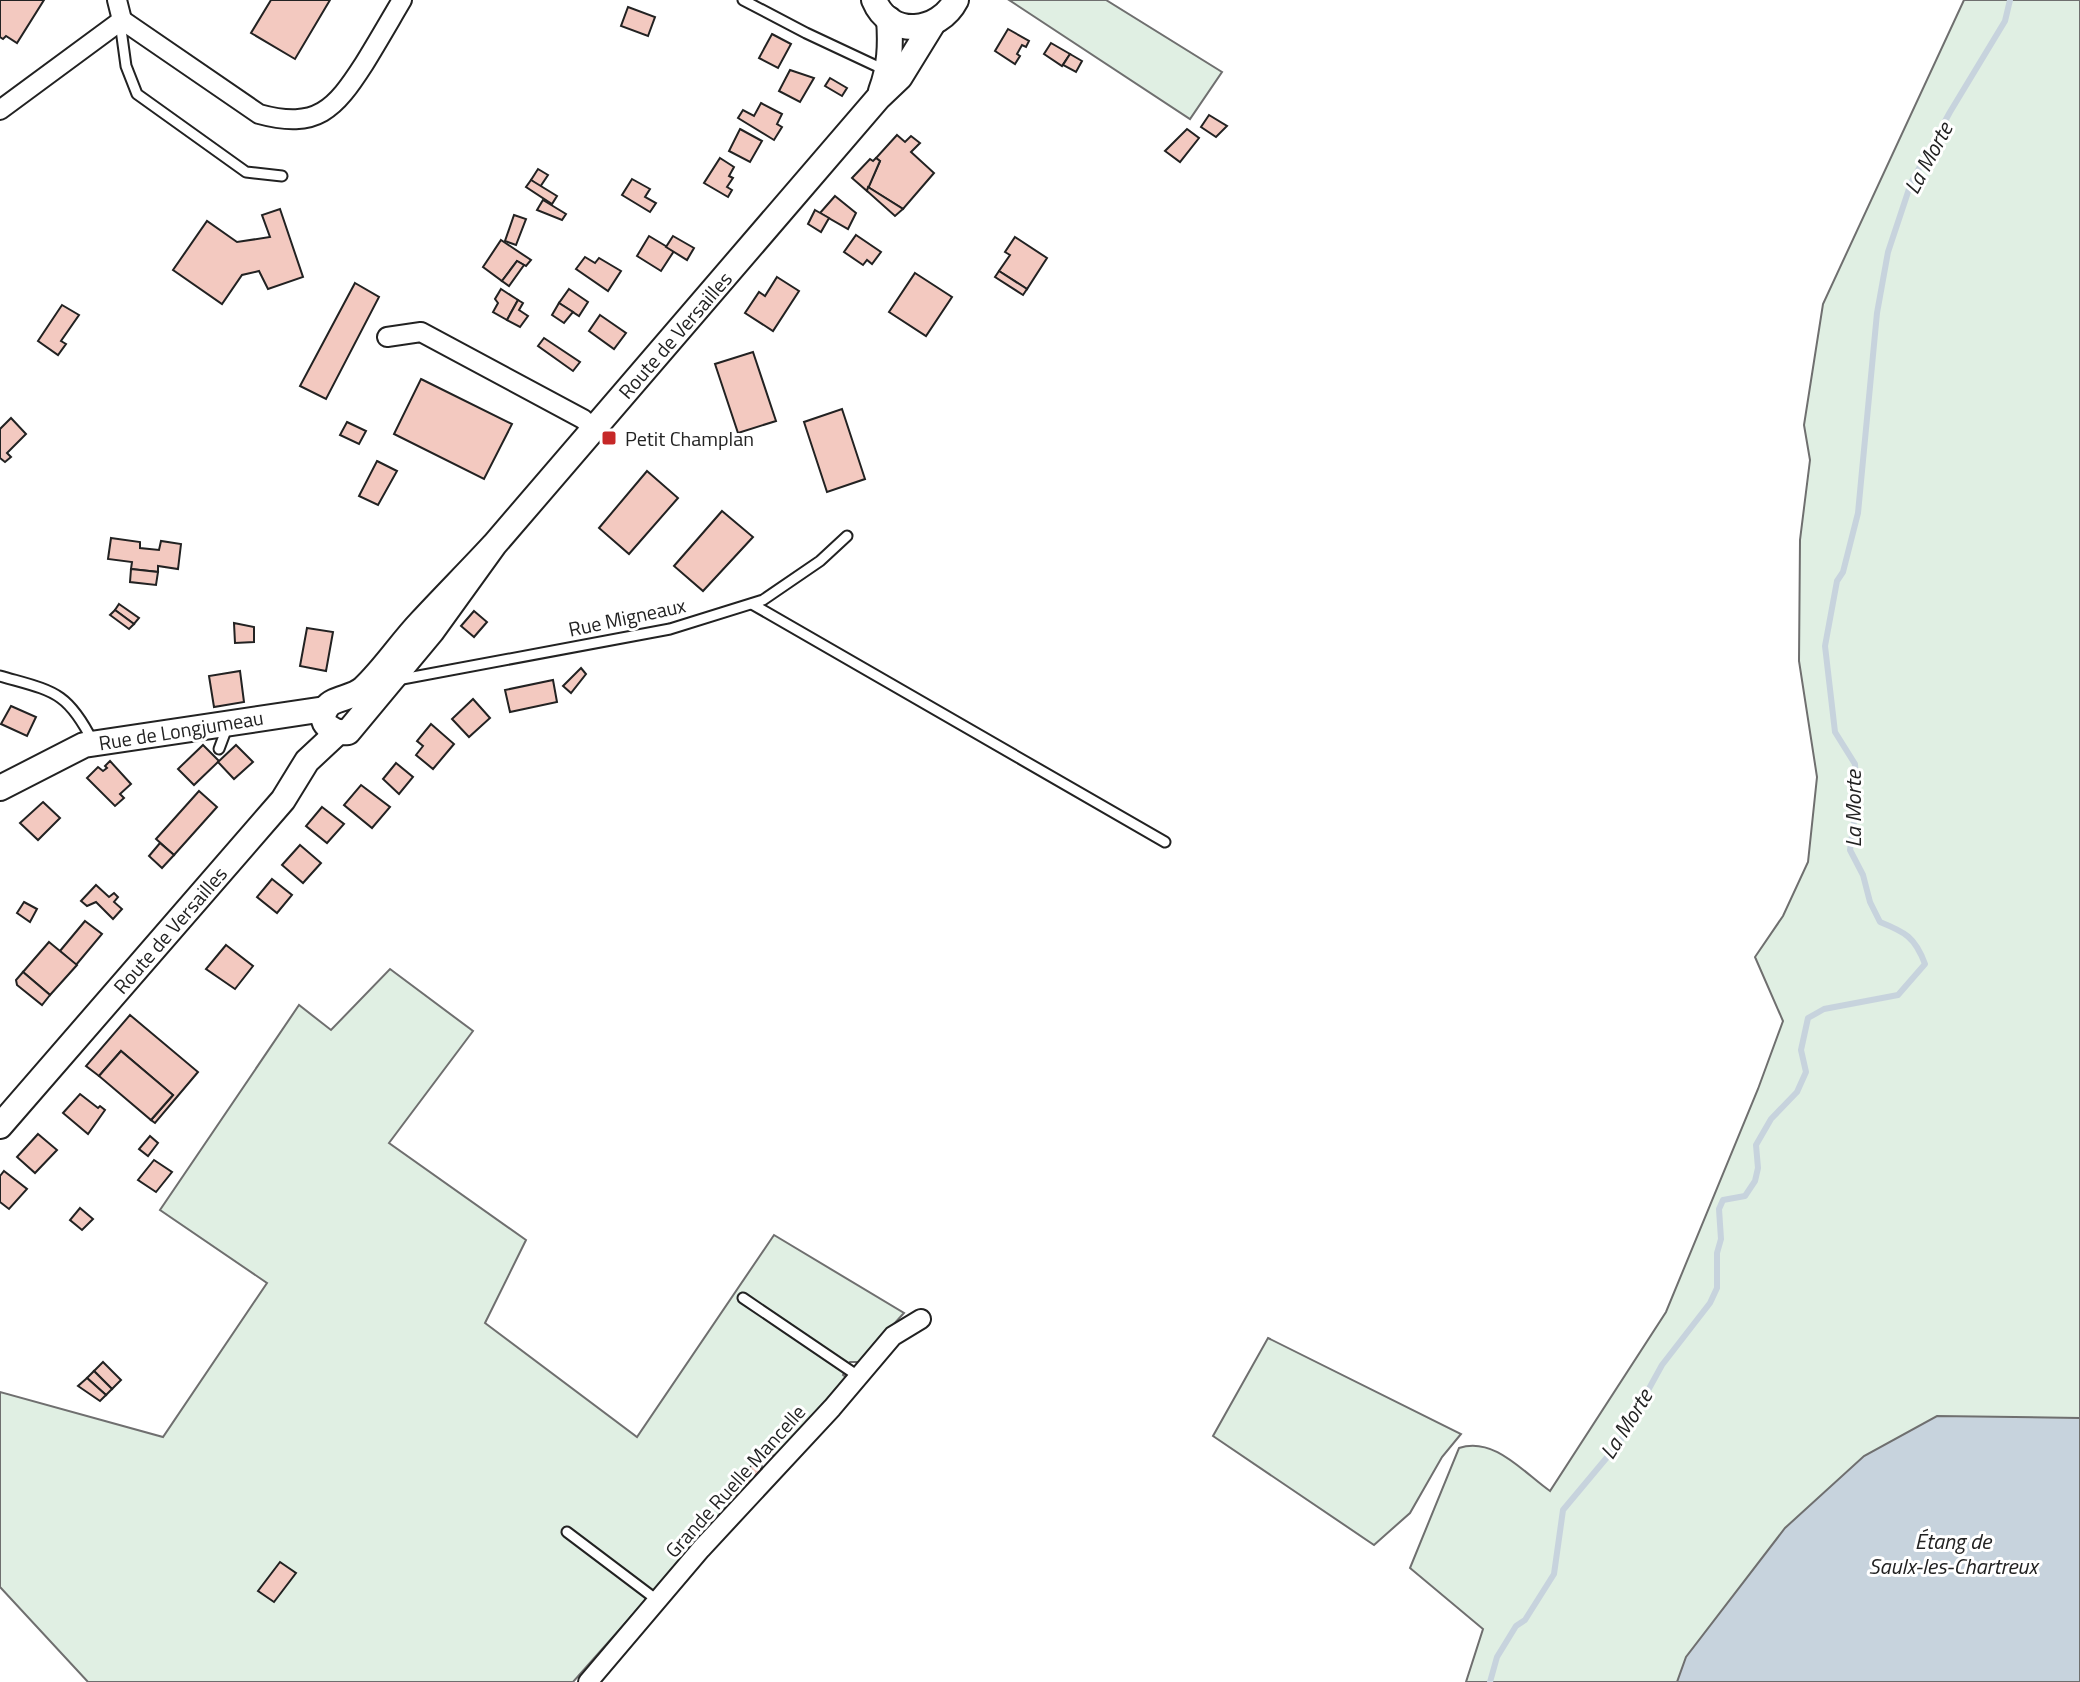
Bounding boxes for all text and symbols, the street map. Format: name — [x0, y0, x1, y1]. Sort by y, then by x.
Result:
water label: La Morte — [1895, 114, 1962, 200]
street label: Route de Versailles — [611, 264, 739, 406]
place label: Petit Champlan — [625, 423, 754, 454]
marker: Petit Champlan — [600, 429, 618, 447]
street label: Rue Migneaux — [565, 589, 689, 645]
street label: Rue de Longjumeau — [96, 702, 266, 758]
water label: La Morte — [1836, 769, 1870, 848]
street label: Route de Versailles — [106, 859, 234, 1001]
water label: La Morte — [1591, 1381, 1662, 1466]
street label: Grande Ruelle Mancelle — [657, 1397, 813, 1565]
water label: Étang de Saulx-les-Chartreux — [1869, 1524, 2040, 1583]

